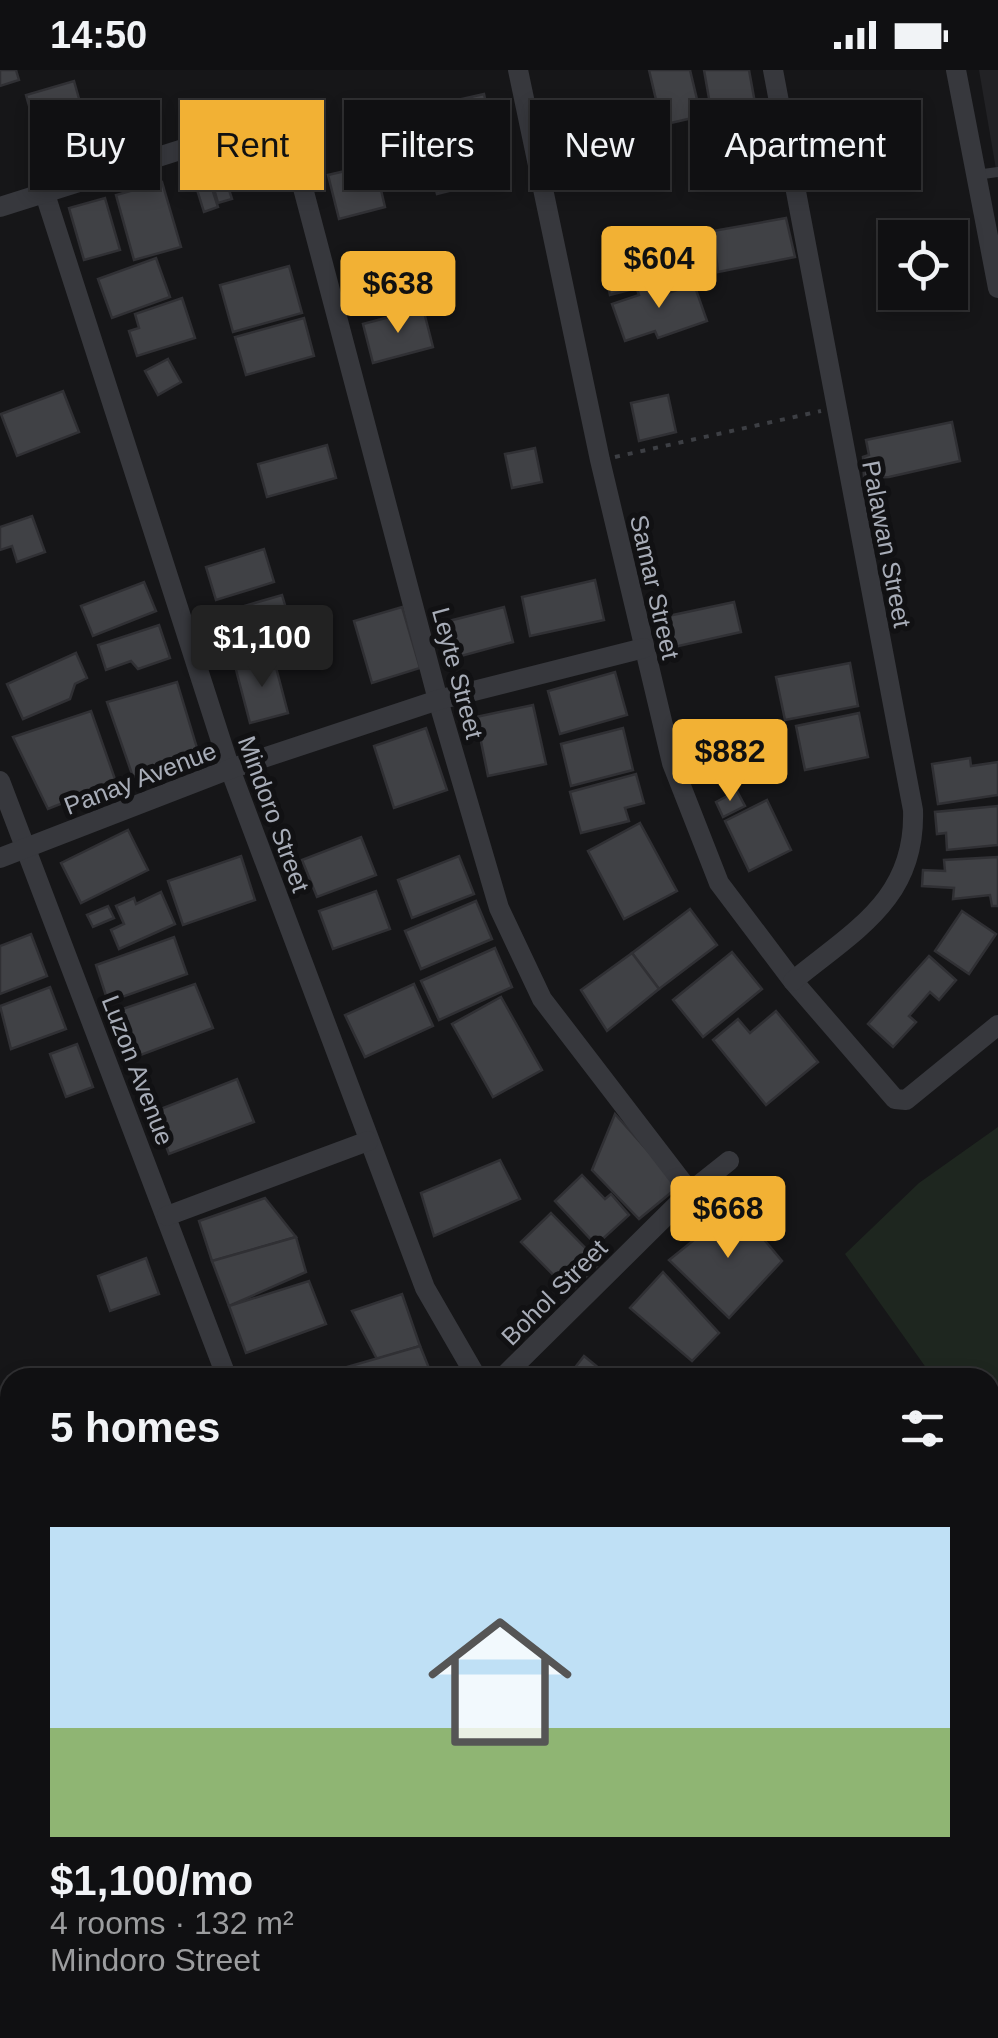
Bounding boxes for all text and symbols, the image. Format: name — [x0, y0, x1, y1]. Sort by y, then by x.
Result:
text: 14:50 — [50, 14, 147, 56]
chip: Buy — [30, 100, 160, 190]
chip: Rent — [180, 100, 324, 190]
chip: Filters — [344, 100, 510, 190]
chip: New — [530, 100, 670, 190]
chip: Apartment — [690, 100, 921, 190]
map controls — [878, 220, 968, 310]
button: locate — [878, 220, 968, 310]
pin: $604 — [600, 226, 718, 311]
text: $604 — [623, 240, 695, 276]
pin: $638 — [339, 251, 457, 336]
text: $638 — [362, 265, 434, 301]
street label: Palawan Street — [857, 458, 917, 630]
street label: Samar Street — [625, 512, 685, 662]
street label: Leyte Street — [427, 604, 489, 742]
pin: $1,100 — [181, 605, 343, 690]
text: $1,100 — [213, 619, 311, 655]
pin: $882 — [671, 719, 789, 804]
street label: Mindoro Street — [233, 732, 315, 896]
text: $882 — [694, 733, 766, 769]
street label: Panay Avenue — [60, 736, 220, 820]
street label: Luzon Avenue — [97, 991, 179, 1149]
pin: $668 — [669, 1176, 787, 1261]
text: $668 — [692, 1190, 764, 1226]
street label: Bohol Street — [495, 1233, 613, 1351]
icon: filters — [895, 1401, 950, 1456]
text: 5 homes — [50, 1404, 220, 1451]
icon: home — [410, 1592, 590, 1772]
text: $1,100/mo — [50, 1857, 253, 1904]
text: 4 rooms · 132 m² — [50, 1905, 294, 1941]
text: Mindoro Street — [50, 1942, 260, 1978]

